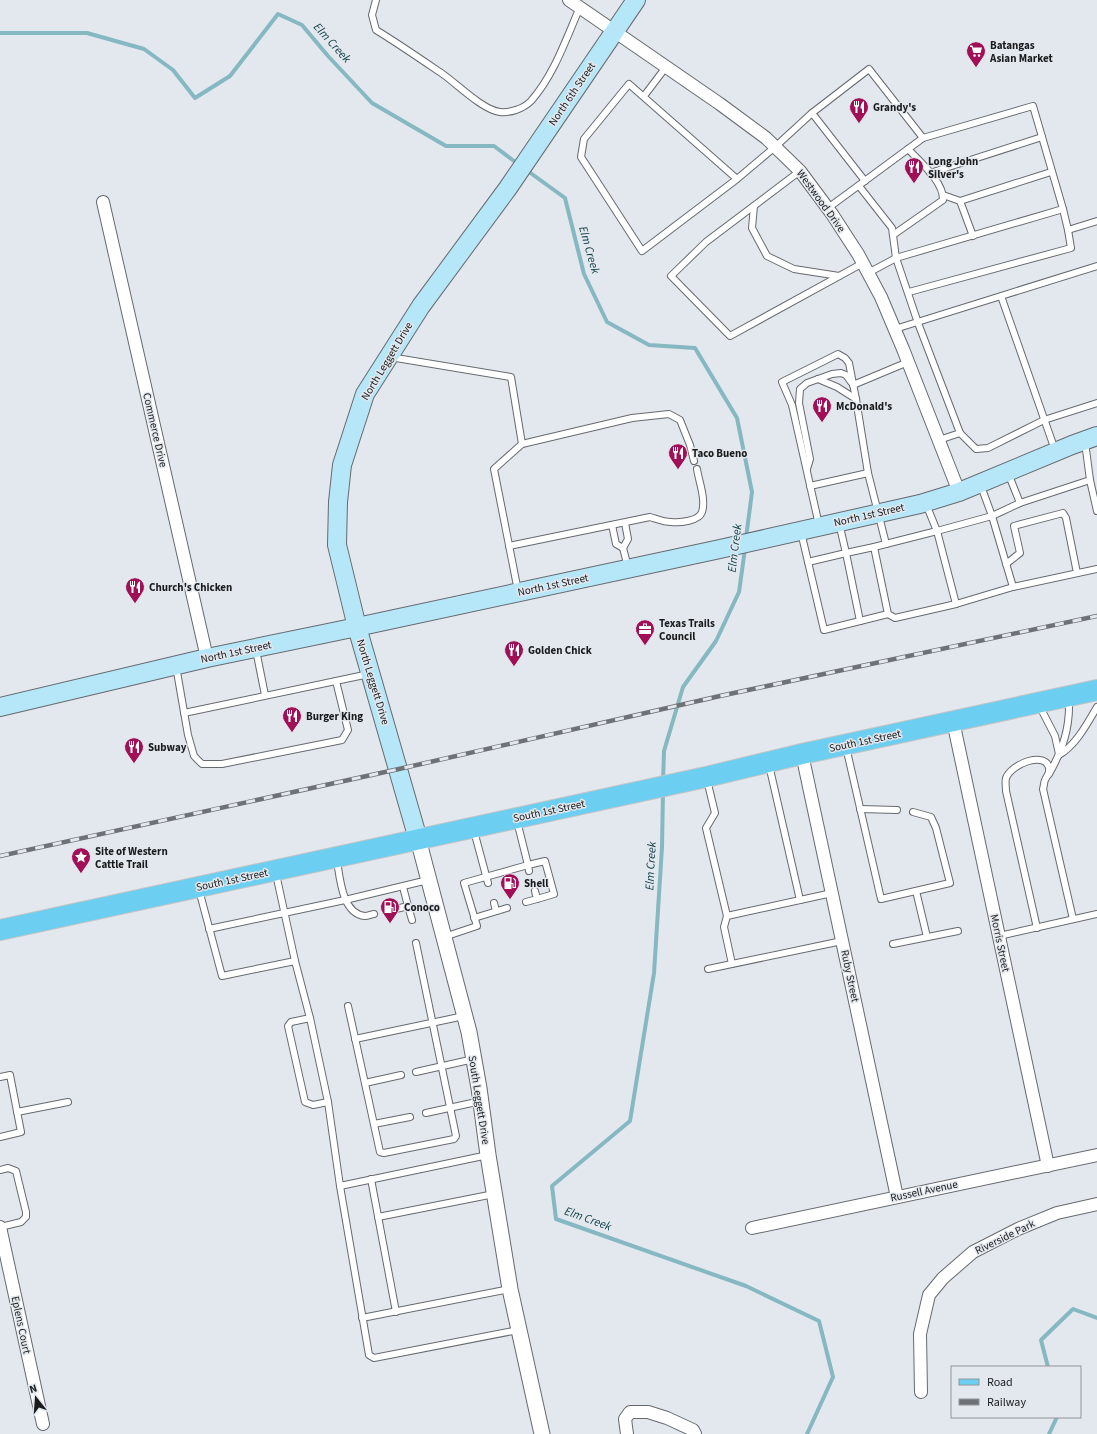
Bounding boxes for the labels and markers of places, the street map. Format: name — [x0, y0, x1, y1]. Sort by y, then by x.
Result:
place label: Batangas Asian Market — [989, 38, 1054, 66]
supermarket icon: Batangas Asian Market — [965, 40, 987, 68]
restaurant icon: Grandy's — [848, 96, 870, 124]
place label: Grandy's — [873, 100, 916, 115]
place label: Long John Silver's — [928, 154, 978, 182]
restaurant icon: Long John Silver's — [903, 156, 925, 184]
restaurant icon: McDonald's — [811, 395, 833, 423]
place label: McDonald's — [836, 399, 892, 414]
restaurant icon: Taco Bueno — [667, 442, 689, 470]
place label: Taco Bueno — [692, 446, 747, 461]
restaurant icon: Church's Chicken — [124, 576, 146, 604]
place label: Church's Chicken — [149, 580, 232, 595]
place label: Texas Trails Council — [659, 616, 715, 644]
office icon: Texas Trails Council — [634, 618, 656, 646]
restaurant icon: Golden Chick — [503, 639, 525, 667]
place label: Golden Chick — [528, 643, 592, 658]
restaurant icon: Burger King — [281, 705, 303, 733]
place label: Burger King — [306, 709, 363, 724]
restaurant icon: Subway — [123, 736, 145, 764]
place label: Subway — [148, 740, 187, 755]
place label: Site of Western Cattle Trail — [95, 844, 168, 872]
place icon: Site of Western Cattle Trail — [70, 846, 92, 874]
fuel station icon: Shell — [499, 872, 521, 900]
place label: Shell — [524, 876, 549, 891]
fuel station icon: Conoco — [379, 896, 401, 924]
place label: Conoco — [404, 900, 440, 915]

